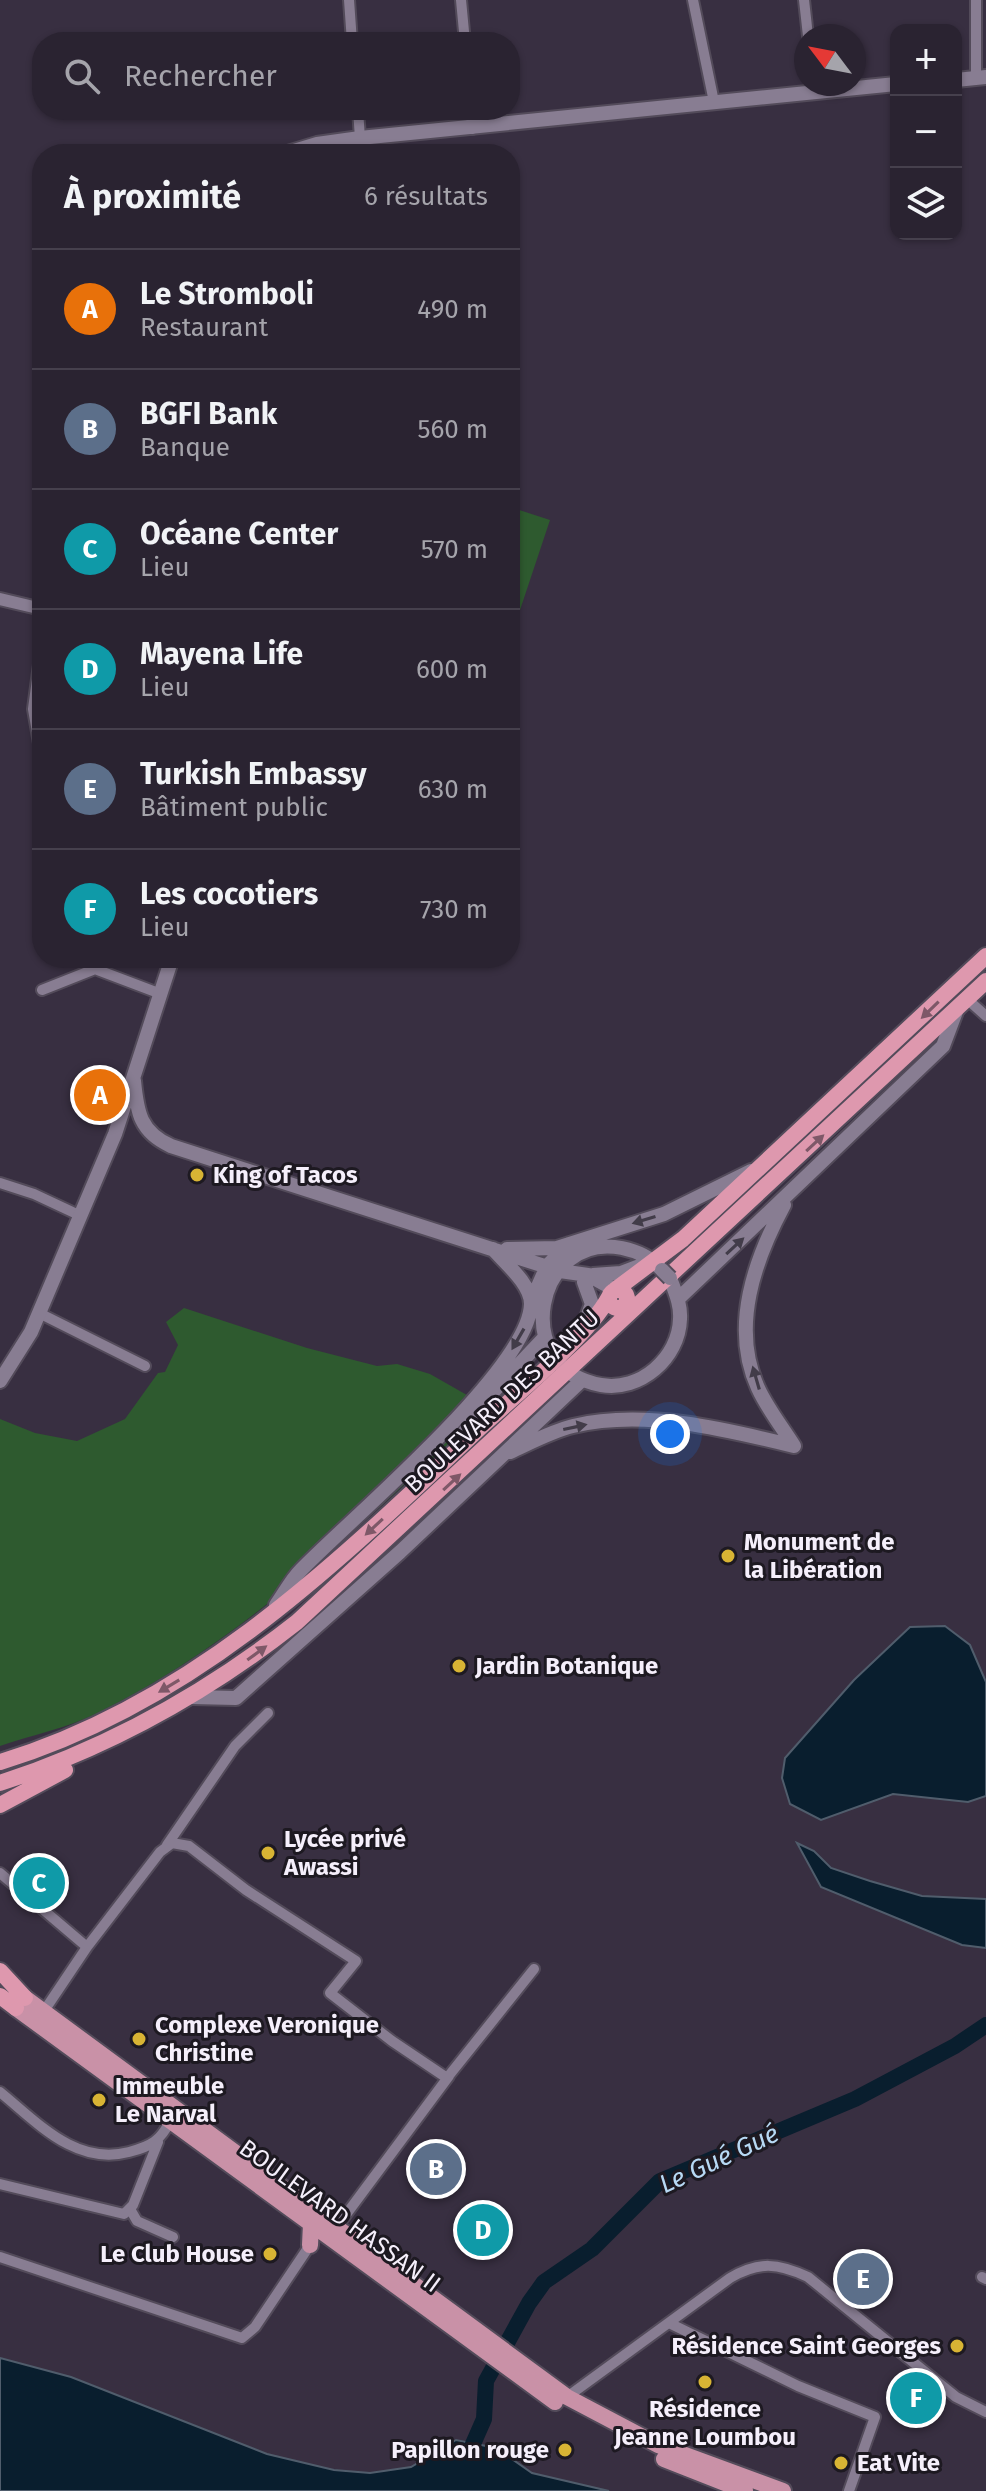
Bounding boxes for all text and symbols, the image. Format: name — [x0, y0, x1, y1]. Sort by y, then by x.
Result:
north arrow — [794, 24, 866, 96]
map controls — [890, 24, 962, 240]
button: + — [890, 24, 962, 96]
search box — [32, 32, 520, 120]
icon: search — [60, 54, 104, 98]
text: Rechercher — [124, 58, 277, 94]
button: − — [890, 96, 962, 168]
button: layers — [890, 168, 962, 240]
text: À proximité — [64, 176, 241, 217]
text: 6 résultats — [364, 181, 488, 212]
text: Le Stromboli — [140, 276, 314, 312]
text: A — [82, 294, 98, 325]
text: 490 m — [417, 294, 488, 325]
text: Restaurant — [140, 312, 268, 343]
text: BGFI Bank — [140, 396, 277, 432]
text: B — [82, 414, 98, 445]
text: 560 m — [417, 414, 488, 445]
text: Banque — [140, 432, 230, 463]
text: Océane Center — [140, 516, 338, 552]
text: C — [83, 534, 97, 565]
text: 570 m — [421, 534, 488, 565]
text: Lieu — [140, 552, 190, 583]
text: Mayena Life — [140, 636, 303, 672]
text: D — [82, 654, 98, 685]
text: 600 m — [416, 654, 488, 685]
text: Lieu — [140, 672, 190, 703]
text: Turkish Embassy — [140, 756, 366, 792]
text: E — [83, 774, 97, 805]
text: 630 m — [418, 774, 488, 805]
text: Bâtiment public — [140, 792, 328, 823]
text: Les cocotiers — [140, 876, 318, 912]
text: F — [84, 894, 96, 925]
text: 730 m — [420, 894, 488, 925]
text: Lieu — [140, 912, 190, 943]
one-way arrow — [921, 1000, 940, 1019]
pin: A — [74, 1065, 126, 1125]
one-way arrow — [805, 1135, 824, 1153]
place label: King of Tacos — [213, 1161, 358, 1189]
marker: King of Tacos — [188, 1166, 206, 1184]
one-way arrow — [632, 1214, 656, 1227]
one-way arrow — [726, 1237, 745, 1255]
street label: BOULEVARD DES BANTU — [399, 1304, 605, 1498]
one-way arrow — [511, 1328, 525, 1350]
one-way arrow — [749, 1366, 762, 1390]
your location — [650, 1414, 690, 1454]
one-way arrow — [563, 1420, 588, 1433]
one-way arrow — [442, 1473, 461, 1491]
one-way arrow — [365, 1517, 384, 1535]
place label: Monument de la Libération — [744, 1528, 894, 1584]
marker: Monument de la Libération — [719, 1547, 737, 1565]
one-way arrow — [246, 1646, 267, 1661]
place label: Jardin Botanique — [474, 1652, 658, 1680]
marker: Jardin Botanique — [450, 1657, 468, 1675]
one-way arrow — [158, 1679, 180, 1693]
place label: Lycée privé Awassi — [283, 1825, 406, 1881]
marker: Lycée privé Awassi — [259, 1844, 277, 1862]
pin: C — [13, 1853, 65, 1913]
place label: Complexe Veronique Christine — [155, 2011, 379, 2067]
marker: Complexe Veronique Christine — [130, 2030, 148, 2048]
place label: Immeuble Le Narval — [115, 2072, 224, 2128]
marker: Immeuble Le Narval — [90, 2091, 108, 2109]
water label: Le Gué Gué — [654, 2118, 784, 2200]
street label: BOULEVARD HASSAN II — [234, 2133, 446, 2299]
pin: B — [410, 2139, 462, 2199]
pin: D — [457, 2200, 509, 2260]
place label: Le Club House — [100, 2240, 254, 2268]
marker: Le Club House — [261, 2245, 279, 2263]
pin: E — [837, 2249, 889, 2309]
place label: Résidence Saint Georges — [671, 2332, 941, 2360]
marker: Résidence Saint Georges — [948, 2337, 966, 2355]
pin: F — [890, 2368, 942, 2428]
marker: Résidence Jeanne Loumbou — [696, 2373, 714, 2391]
place label: Résidence Jeanne Loumbou — [613, 2395, 796, 2451]
place label: Papillon rouge — [391, 2436, 549, 2464]
marker: Papillon rouge — [556, 2441, 574, 2459]
place label: Eat Vite — [857, 2449, 940, 2477]
marker: Eat Vite — [832, 2454, 850, 2472]

